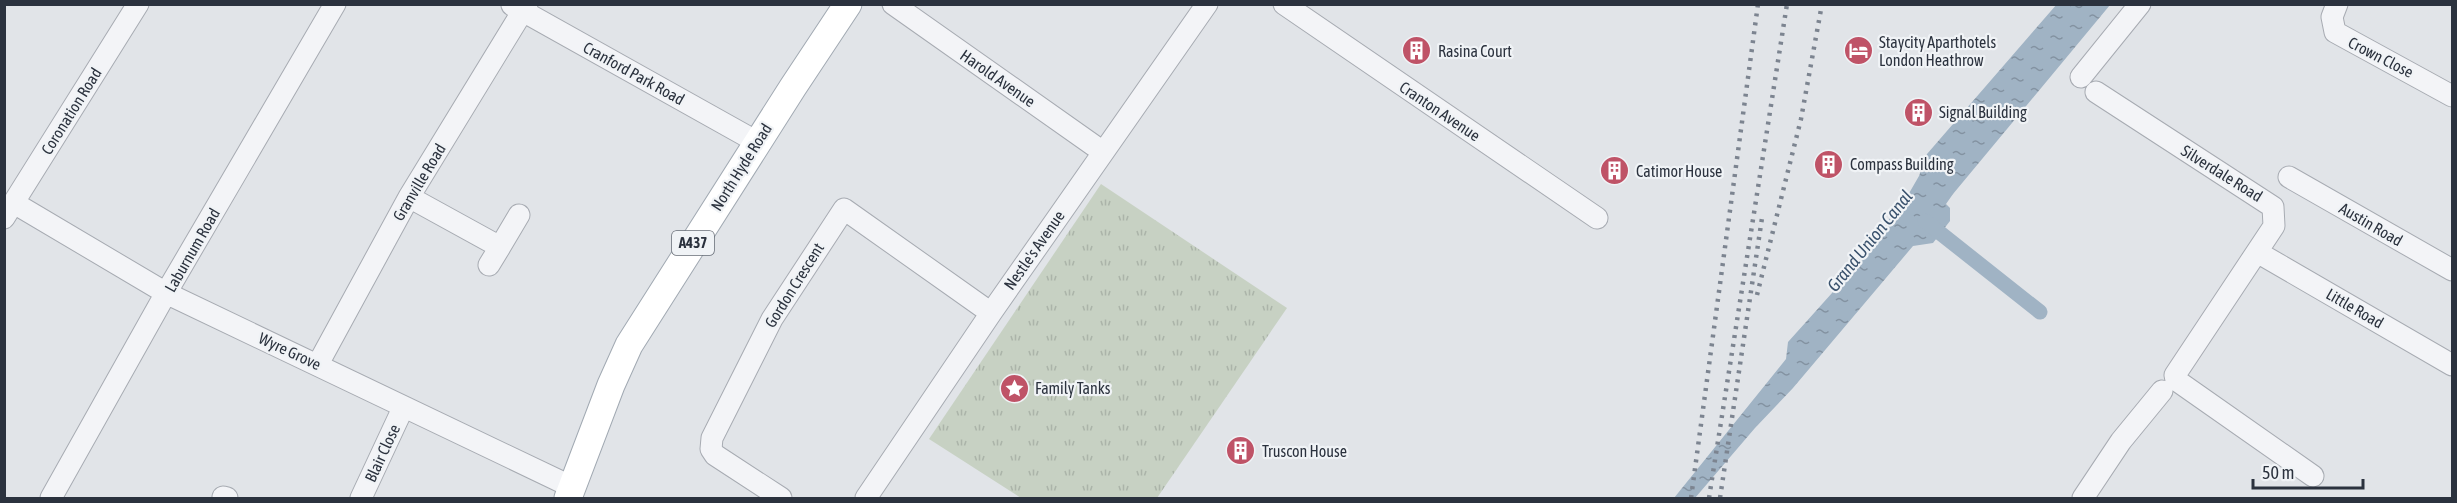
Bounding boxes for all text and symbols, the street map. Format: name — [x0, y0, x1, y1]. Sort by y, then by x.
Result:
place label: Staycity Aparthotels London Heathrow — [1879, 33, 1996, 69]
street label: Crown Close — [2346, 33, 2416, 81]
building icon: Rasina Court — [1401, 35, 1433, 67]
hotel icon: Staycity Aparthotels London Heathrow — [1842, 35, 1874, 67]
street label: Cranford Park Road — [580, 38, 688, 108]
place label: Rasina Court — [1438, 42, 1512, 60]
street label: Harold Avenue — [957, 46, 1039, 110]
street label: Coronation Road — [37, 64, 105, 158]
street label: Cranton Avenue — [1396, 78, 1484, 144]
building icon: Signal Building — [1902, 96, 1934, 128]
place label: Signal Building — [1939, 103, 2027, 122]
street label: North Hyde Road — [707, 120, 776, 214]
street label: Granville Road — [389, 140, 449, 224]
street label: Silverdale Road — [2178, 141, 2266, 205]
building icon: Compass Building — [1813, 148, 1845, 180]
building icon: Catimor House — [1599, 155, 1631, 187]
place label: Compass Building — [1850, 155, 1954, 174]
place label: Catimor House — [1636, 162, 1722, 180]
water label: Grand Union Canal — [1822, 186, 1917, 295]
street label: Austin Road — [2336, 199, 2406, 249]
street label: Laburnum Road — [161, 205, 223, 295]
street label: Nestle's Avenue — [1000, 207, 1068, 293]
road number: A437 — [672, 231, 714, 255]
street label: Gordon Crescent — [761, 239, 827, 331]
street label: Little Road — [2323, 284, 2387, 332]
street label: Wyre Grove — [256, 329, 324, 374]
place icon: Family Tanks — [998, 372, 1030, 404]
place label: Family Tanks — [1035, 379, 1111, 398]
street label: Blair Close — [361, 421, 403, 485]
building icon: Truscon House — [1225, 435, 1257, 467]
place label: Truscon House — [1262, 442, 1347, 460]
scale bar — [2253, 452, 2362, 490]
text: 50 m — [2262, 462, 2294, 483]

